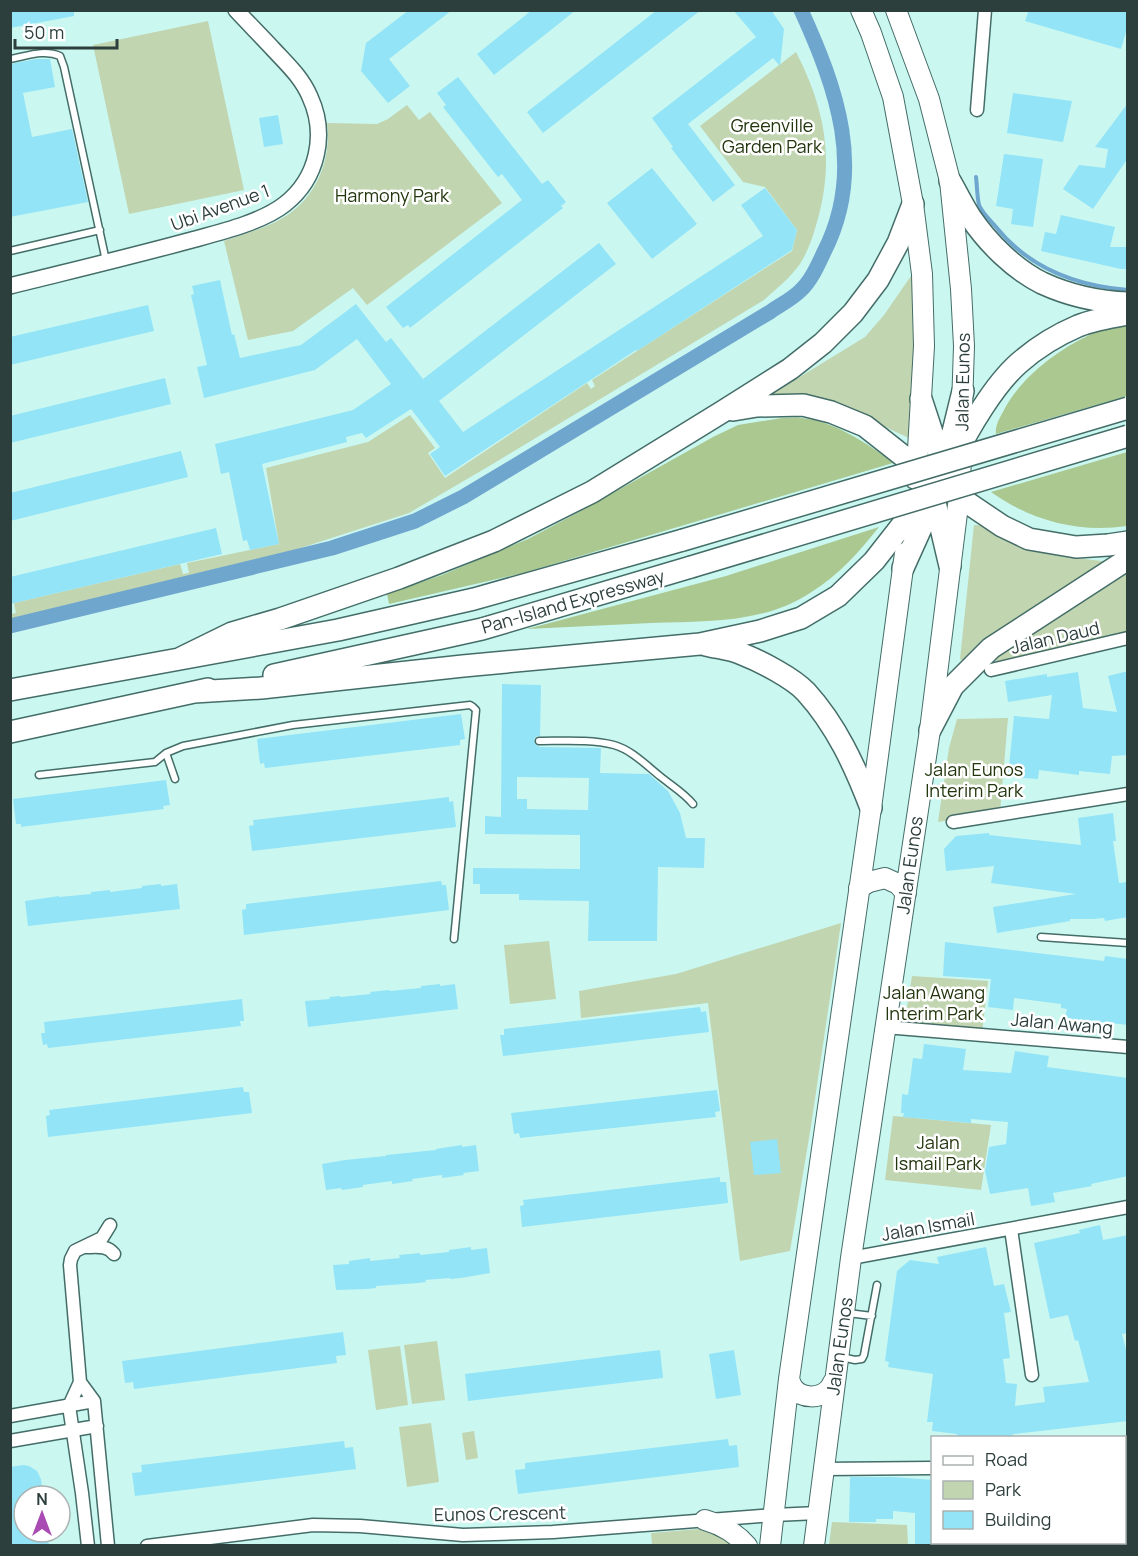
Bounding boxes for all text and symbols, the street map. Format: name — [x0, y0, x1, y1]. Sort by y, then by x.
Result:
scale bar — [15, 12, 117, 50]
text: 50 m — [24, 20, 64, 44]
park label: Greenville Garden Park — [722, 113, 823, 158]
street label: Ubi Avenue 1 — [167, 178, 273, 236]
park label: Harmony Park — [335, 183, 450, 207]
street label: Jalan Eunos — [949, 333, 975, 431]
street label: Pan-Island Expressway — [479, 563, 668, 639]
street label: Jalan Daud — [1008, 615, 1102, 659]
park label: Jalan Eunos Interim Park — [925, 757, 1024, 802]
street label: Jalan Eunos — [890, 815, 928, 915]
park label: Jalan Awang Interim Park — [883, 980, 985, 1025]
street label: Jalan Awang — [1010, 1007, 1114, 1039]
park label: Jalan Ismail Park — [895, 1130, 982, 1175]
street label: Jalan Ismail — [880, 1206, 976, 1246]
street label: Jalan Eunos — [820, 1296, 858, 1396]
legend — [931, 1436, 1126, 1544]
text: Road — [985, 1447, 1028, 1471]
text: Park — [985, 1477, 1022, 1501]
north arrow — [12, 1484, 72, 1544]
text: N — [36, 1488, 48, 1510]
street label: Eunos Crescent — [434, 1500, 566, 1526]
text: Building — [985, 1507, 1051, 1531]

